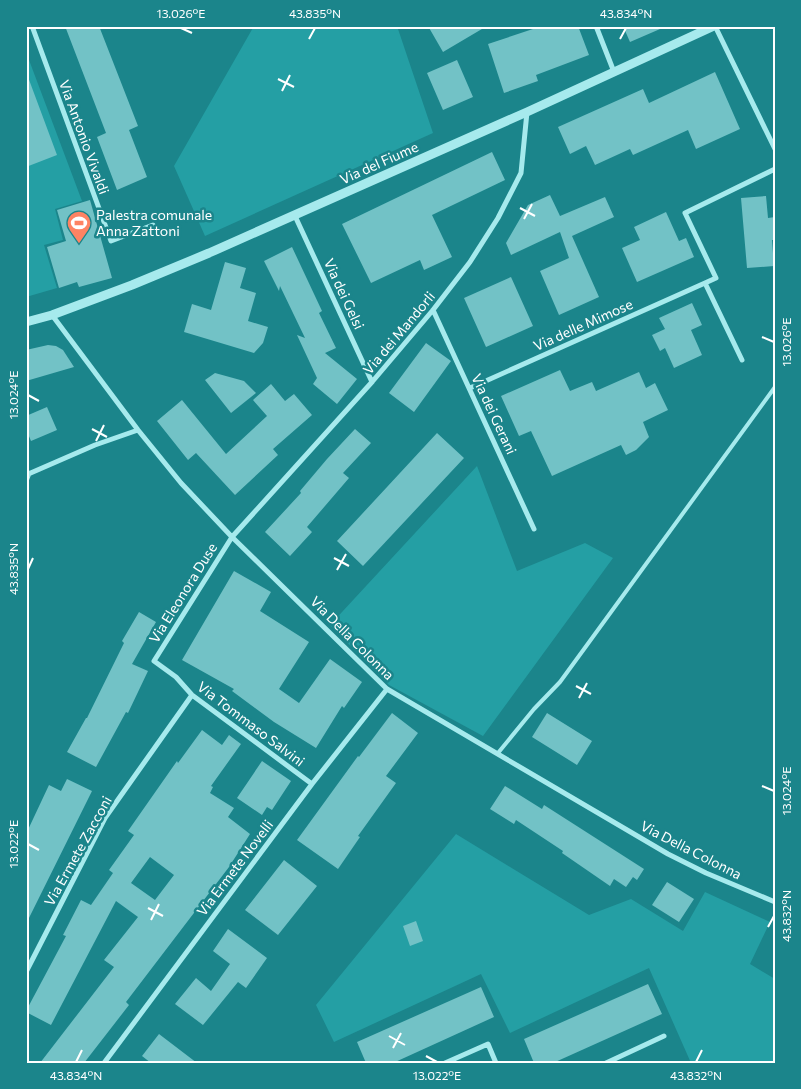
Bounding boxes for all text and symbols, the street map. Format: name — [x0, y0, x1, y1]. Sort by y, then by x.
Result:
text: 13.026°E — [157, 6, 205, 20]
text: 43.835°N — [289, 6, 341, 20]
text: 43.834°N — [600, 6, 652, 20]
street label: Via Antonio Vivaldi — [56, 77, 113, 196]
street label: Via del Fiume — [337, 138, 421, 187]
place label: Palestra comunale Anna Zattoni — [96, 206, 212, 239]
sports icon: Palestra comunale Anna Zattoni — [66, 210, 92, 244]
street label: Via dei Gelsi — [321, 256, 368, 332]
street label: Via dei Mandorli — [359, 288, 438, 378]
street label: Via delle Mimose — [530, 295, 635, 354]
text: 13.026°E — [779, 318, 793, 366]
text: 13.024°E — [6, 371, 20, 419]
street label: Via dei Gerani — [468, 371, 521, 457]
street label: Via Eleonora Duse — [145, 540, 220, 646]
text: 43.835°N — [6, 543, 20, 595]
street label: Via Della Colonna — [307, 592, 398, 683]
street label: Via Tommaso Salvini — [194, 678, 308, 770]
text: 13.024°E — [779, 767, 793, 815]
street label: Via Ermete Zacconi — [40, 793, 115, 909]
street label: Via Ermete Novelli — [193, 816, 276, 919]
street label: Via Della Colonna — [638, 817, 745, 882]
text: 13.022°E — [6, 820, 20, 868]
text: 43.832°N — [779, 890, 793, 942]
text: 43.834°N — [50, 1068, 102, 1082]
text: 13.022°E — [413, 1068, 461, 1082]
text: 43.832°N — [670, 1068, 722, 1082]

